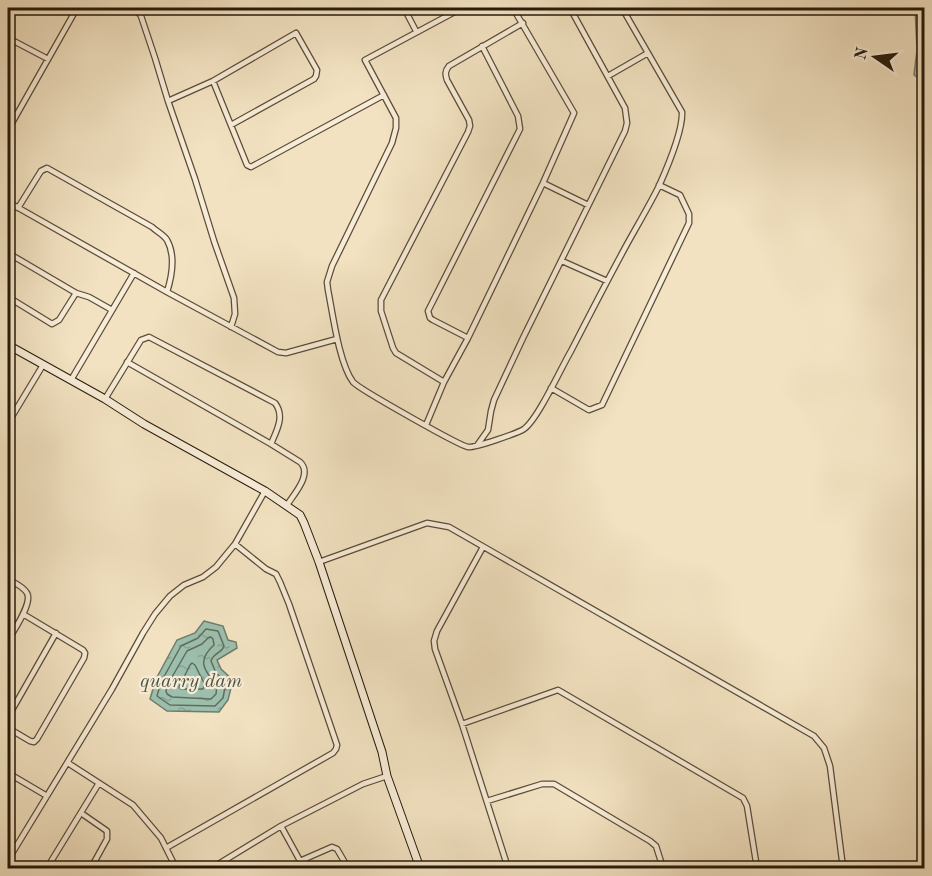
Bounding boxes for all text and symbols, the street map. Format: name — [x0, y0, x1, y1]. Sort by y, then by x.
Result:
north arrow — [845, 27, 905, 87]
text: N — [853, 45, 872, 62]
water label: quarry dam — [140, 672, 242, 692]

